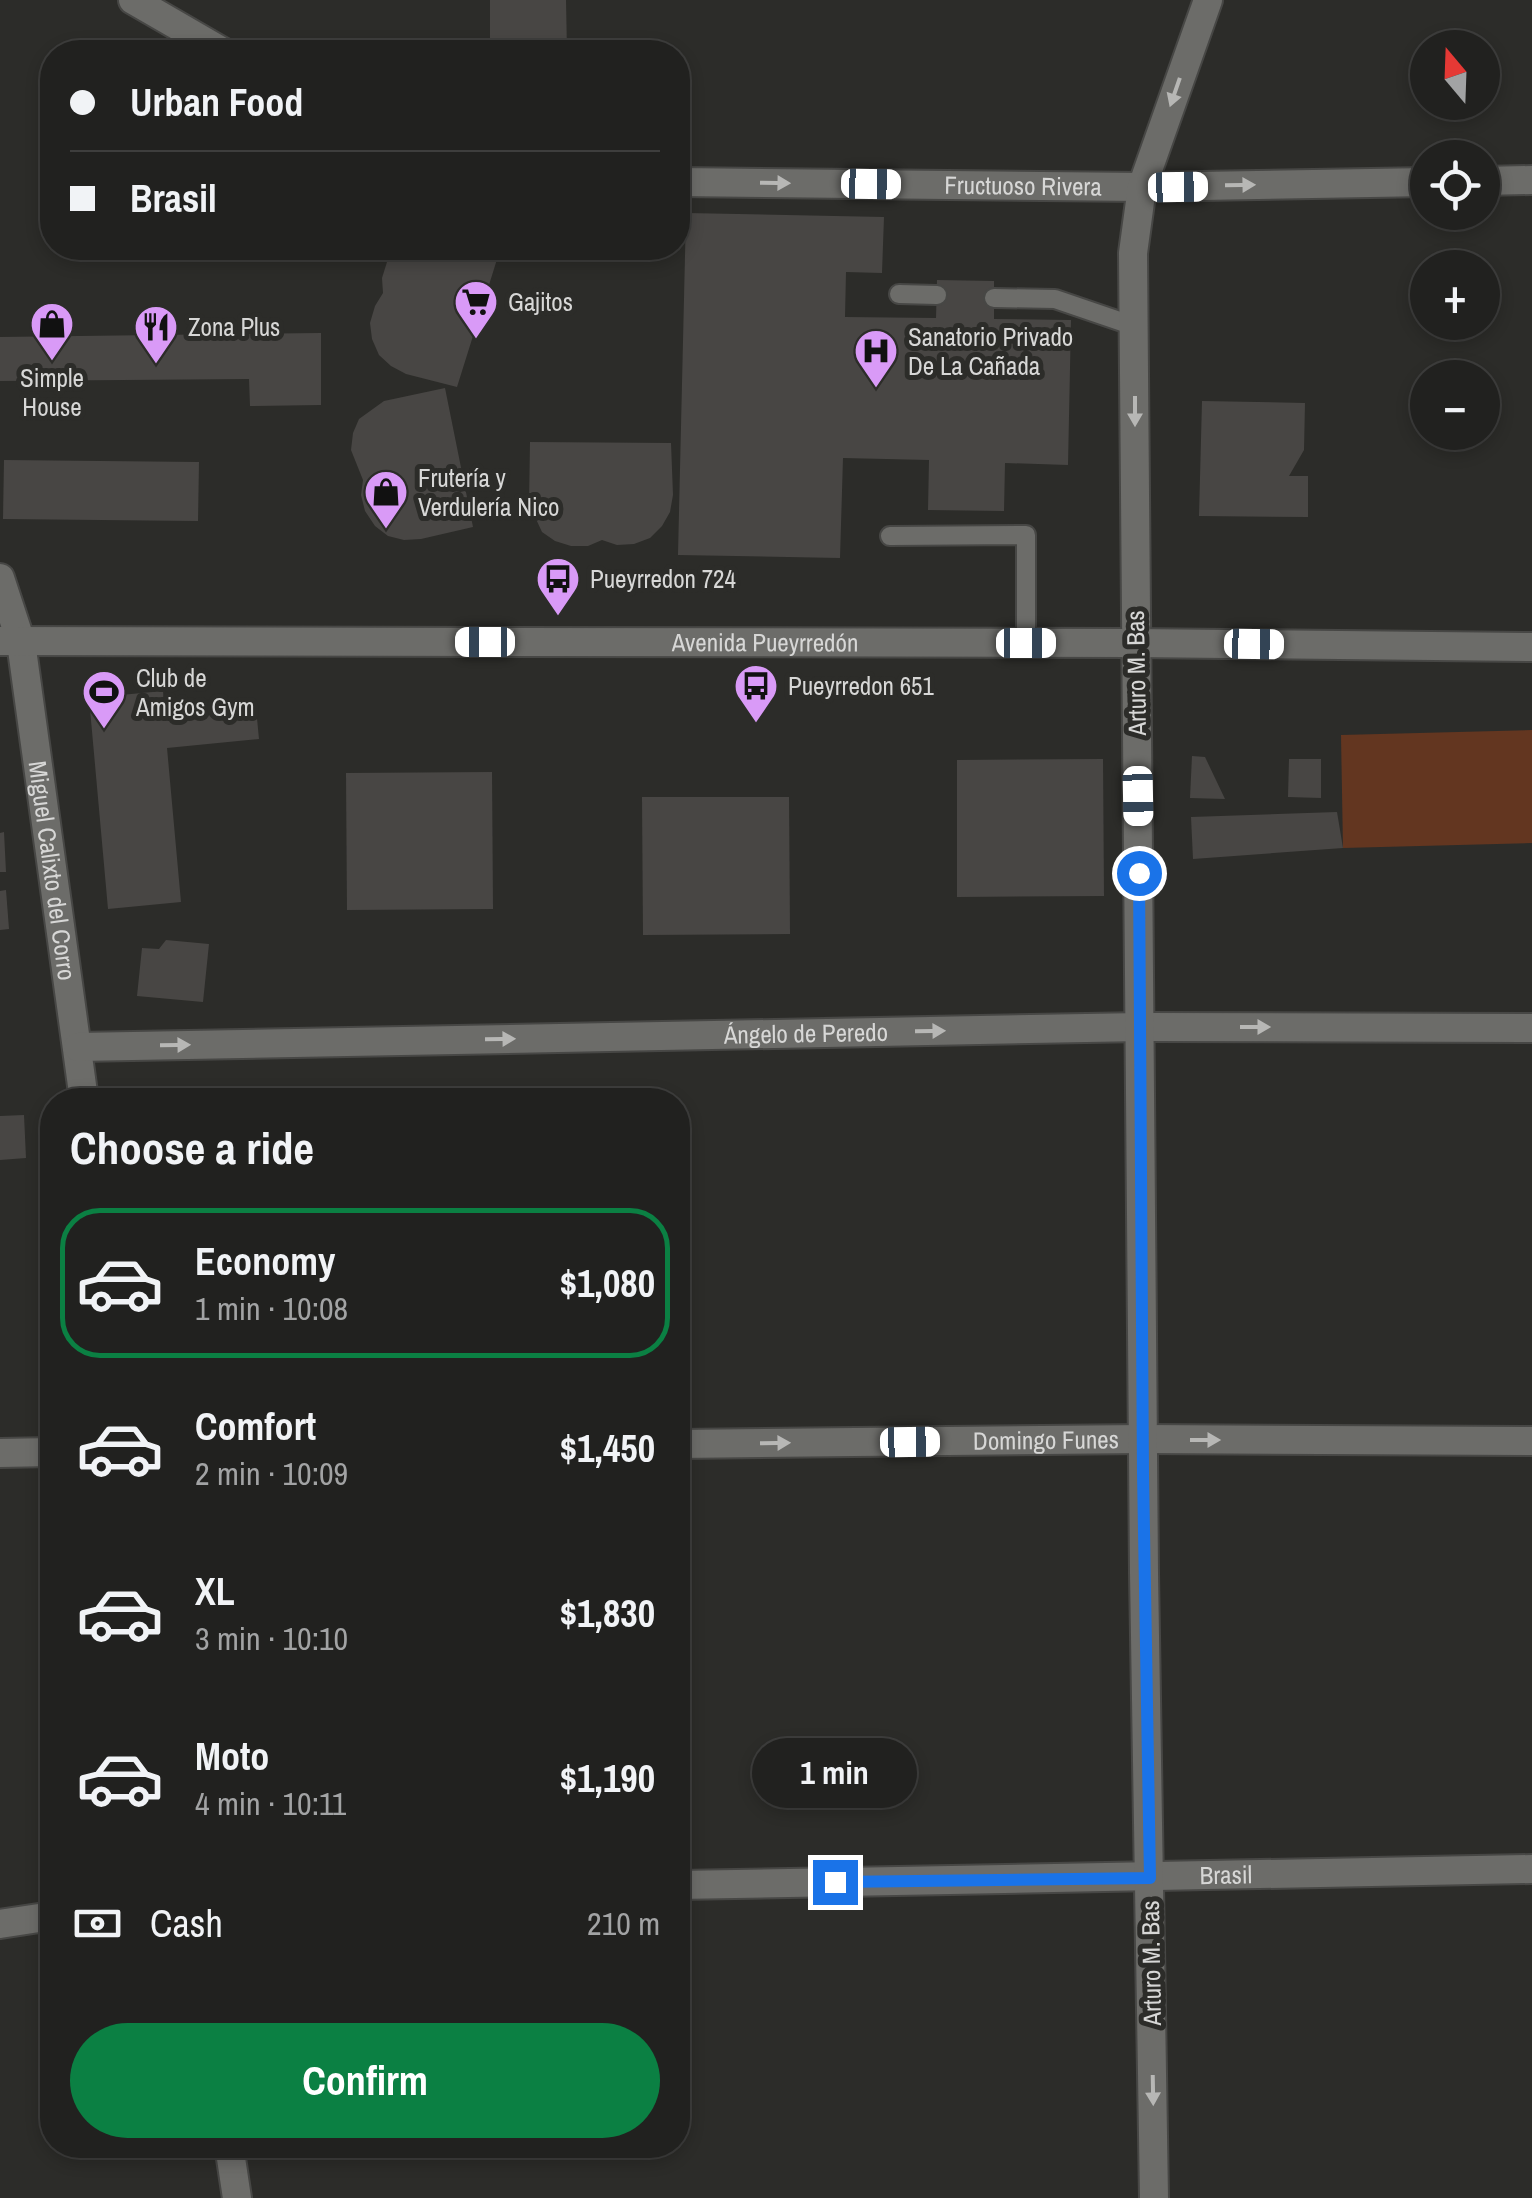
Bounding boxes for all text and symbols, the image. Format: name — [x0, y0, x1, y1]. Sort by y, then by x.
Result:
north arrow — [1410, 30, 1500, 120]
map controls — [1410, 30, 1500, 450]
text: Urban Food — [130, 77, 303, 128]
one-way arrow — [1167, 77, 1182, 107]
button: locate — [1410, 140, 1500, 230]
car — [841, 168, 901, 200]
street label: Fructuoso Rivera — [944, 168, 1102, 204]
car — [1148, 171, 1208, 203]
text: Brasil — [130, 173, 217, 224]
one-way arrow — [759, 176, 791, 192]
one-way arrow — [1224, 177, 1256, 193]
button: + — [1410, 250, 1500, 340]
supermarket icon: Gajitos — [453, 279, 499, 340]
place label: Gajitos — [508, 285, 573, 319]
shop icon: Simple House — [29, 301, 75, 362]
restaurant icon: Zona Plus — [133, 304, 179, 365]
place label: Zona Plus — [188, 310, 280, 344]
place label: Sanatorio Privado De La Cañada — [908, 320, 1073, 383]
hospital icon: Sanatorio Privado De La Cañada — [853, 328, 899, 389]
button: − — [1410, 360, 1500, 450]
place label: Simple House — [20, 361, 84, 424]
one-way arrow — [1127, 395, 1143, 427]
place label: Frutería y Verdulería Nico — [418, 461, 559, 524]
shop icon: Frutería y Verdulería Nico — [363, 469, 409, 530]
bus stop icon: Pueyrredon 724 — [535, 556, 581, 617]
place label: Pueyrredon 724 — [590, 562, 736, 596]
street label: Arturo M. Bas — [1118, 610, 1154, 737]
street label: Avenida Pueyrredón — [671, 625, 858, 660]
car — [455, 627, 515, 657]
car — [996, 628, 1056, 658]
car — [1224, 628, 1284, 660]
place label: Club de Amigos Gym — [135, 661, 254, 724]
bus stop icon: Pueyrredon 651 — [733, 663, 779, 724]
sports icon: Club de Amigos Gym — [81, 669, 127, 730]
place label: Pueyrredon 651 — [788, 669, 934, 703]
street label: Miguel Calixto del Corro — [21, 759, 84, 982]
car — [1122, 766, 1154, 826]
route start — [1117, 851, 1162, 896]
street label: Ángelo de Peredo — [722, 1015, 888, 1052]
one-way arrow — [1240, 1019, 1272, 1035]
one-way arrow — [915, 1022, 947, 1038]
one-way arrow — [485, 1030, 517, 1046]
one-way arrow — [160, 1037, 192, 1053]
text: Choose a ride — [70, 1117, 314, 1178]
text: Economy — [195, 1236, 335, 1287]
icon: car — [75, 1238, 165, 1328]
text: $1,080 — [560, 1258, 655, 1309]
text: 1 min · 10:08 — [195, 1287, 348, 1330]
text: Comfort — [195, 1401, 316, 1452]
icon: car — [75, 1403, 165, 1493]
street label: Domingo Funes — [973, 1422, 1119, 1458]
text: $1,450 — [560, 1423, 655, 1474]
car — [880, 1426, 940, 1458]
one-way arrow — [1189, 1432, 1221, 1448]
one-way arrow — [759, 1435, 791, 1451]
text: 2 min · 10:09 — [195, 1452, 348, 1495]
text: XL — [195, 1566, 235, 1617]
icon: car — [75, 1568, 165, 1658]
text: $1,830 — [560, 1588, 655, 1639]
text: 3 min · 10:10 — [195, 1617, 348, 1660]
text: Moto — [195, 1731, 269, 1782]
icon: car — [75, 1733, 165, 1823]
callout: 1 min — [752, 1737, 918, 1807]
text: 1 min — [800, 1751, 869, 1794]
text: $1,190 — [560, 1753, 655, 1804]
text: 4 min · 10:11 — [195, 1782, 346, 1825]
street label: Brasil — [1199, 1857, 1252, 1892]
route end — [813, 1860, 858, 1905]
icon: cash — [70, 1896, 125, 1951]
text: Cash — [150, 1898, 223, 1949]
street label: Arturo M. Bas — [1133, 1900, 1169, 2027]
text: 210 m — [587, 1902, 660, 1945]
button: Confirm — [70, 2023, 660, 2138]
one-way arrow — [1145, 2075, 1161, 2107]

